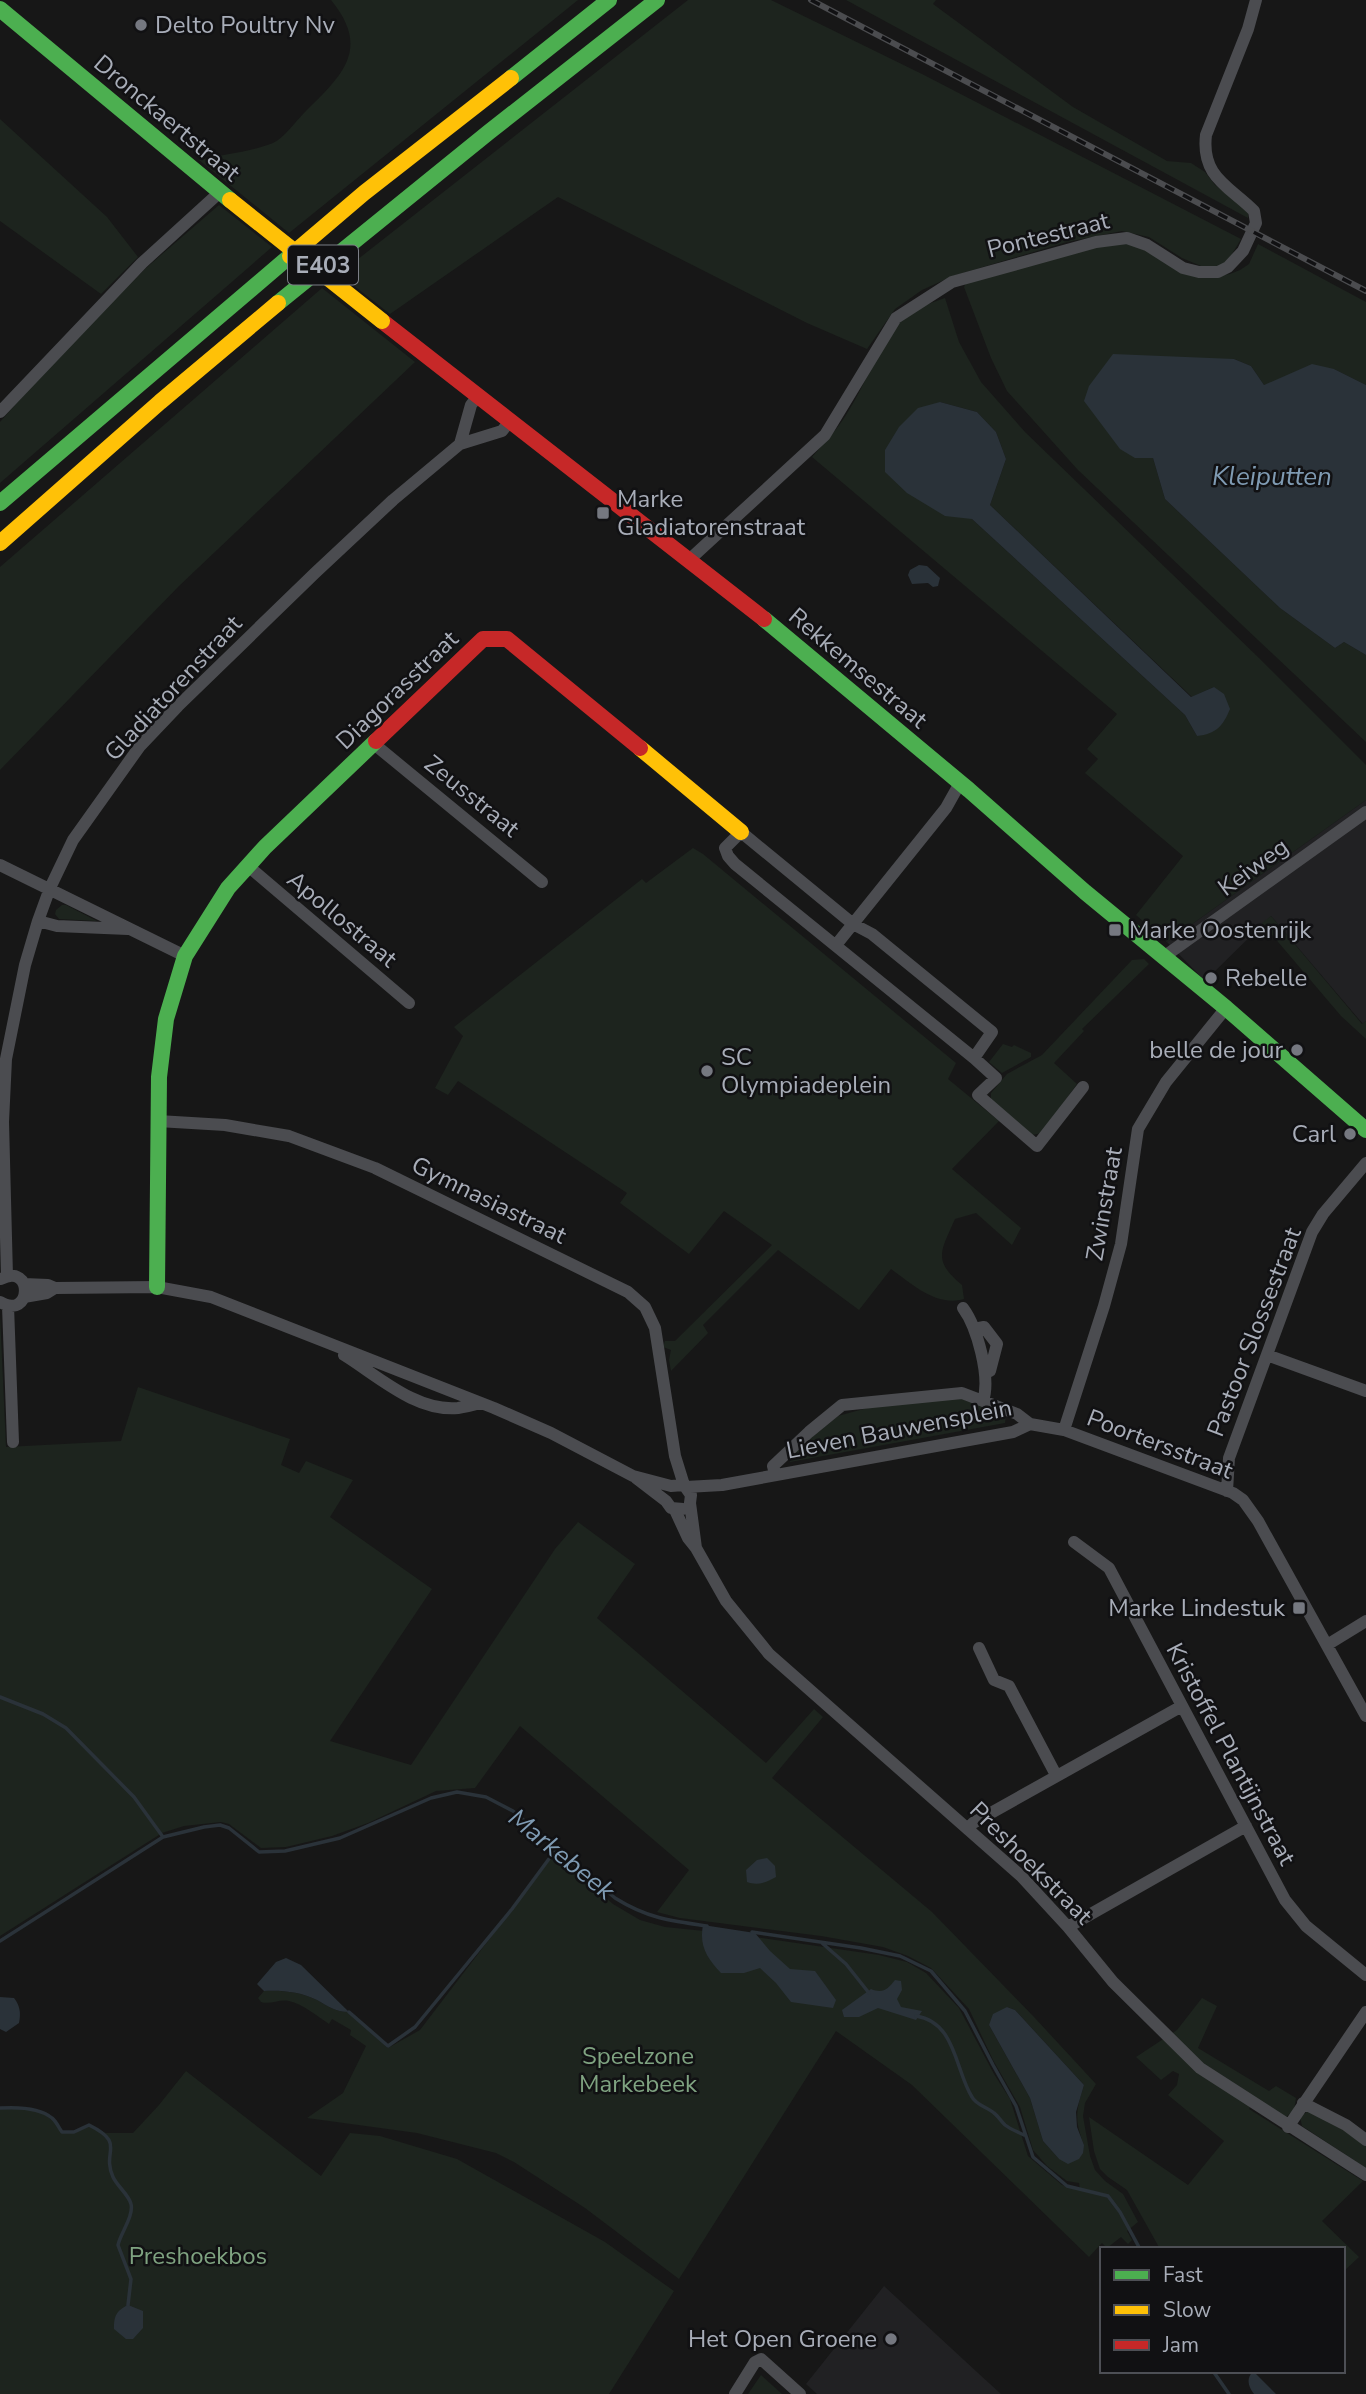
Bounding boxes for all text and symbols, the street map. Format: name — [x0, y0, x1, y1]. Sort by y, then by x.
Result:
place label: Delto Poultry Nv — [155, 9, 336, 41]
marker: Delto Poultry Nv — [133, 17, 149, 33]
street label: Dronckaertstraat — [87, 47, 247, 189]
street label: Pontestraat — [984, 204, 1113, 266]
road number: E403 — [288, 246, 358, 284]
water label: Kleiputten — [1212, 459, 1332, 494]
place label: Marke Gladiatorenstraat — [617, 483, 806, 543]
marker: Marke Gladiatorenstraat — [595, 505, 611, 521]
street label: Rekkemsestraat — [782, 600, 935, 736]
street label: Gladiatorenstraat — [97, 608, 249, 768]
street label: Diagorasstraat — [329, 623, 466, 757]
street label: Zeusstraat — [418, 748, 527, 845]
street label: Keiweg — [1211, 831, 1295, 903]
street label: Apollostraat — [280, 864, 404, 975]
place label: Marke Oostenrijk — [1129, 914, 1312, 946]
marker: Marke Oostenrijk — [1107, 922, 1123, 938]
place label: Rebelle — [1225, 962, 1307, 994]
marker: Rebelle — [1203, 970, 1219, 986]
place label: belle de jour — [1149, 1034, 1283, 1066]
place label: SC Olympiadeplein — [721, 1041, 891, 1101]
marker: belle de jour — [1289, 1042, 1305, 1058]
marker: SC Olympiadeplein — [699, 1063, 715, 1079]
place label: Carl — [1292, 1118, 1336, 1150]
marker: Carl — [1342, 1126, 1358, 1142]
street label: Zwinstraat — [1078, 1144, 1130, 1263]
street label: Gymnasiastraat — [406, 1149, 572, 1252]
street label: Pastoor Slossestraat — [1199, 1222, 1309, 1441]
street label: Lieven Bauwensplein — [783, 1391, 1015, 1467]
street label: Poortersstraat — [1082, 1402, 1238, 1487]
place label: Marke Lindestuk — [1108, 1592, 1286, 1624]
marker: Marke Lindestuk — [1291, 1600, 1307, 1616]
street label: Kristoffel Plantijnstraat — [1159, 1637, 1303, 1871]
street label: Preshoekstraat — [963, 1795, 1100, 1932]
water label: Markebeek — [501, 1801, 623, 1909]
park label: Speelzone Markebeek — [579, 2040, 698, 2100]
park label: Preshoekbos — [129, 2240, 267, 2272]
legend — [1100, 2247, 1345, 2373]
text: Fast — [1163, 2261, 1203, 2289]
text: Slow — [1163, 2296, 1212, 2324]
place label: Het Open Groene — [688, 2323, 877, 2355]
marker: Het Open Groene — [883, 2331, 899, 2347]
text: Jam — [1162, 2331, 1199, 2359]

